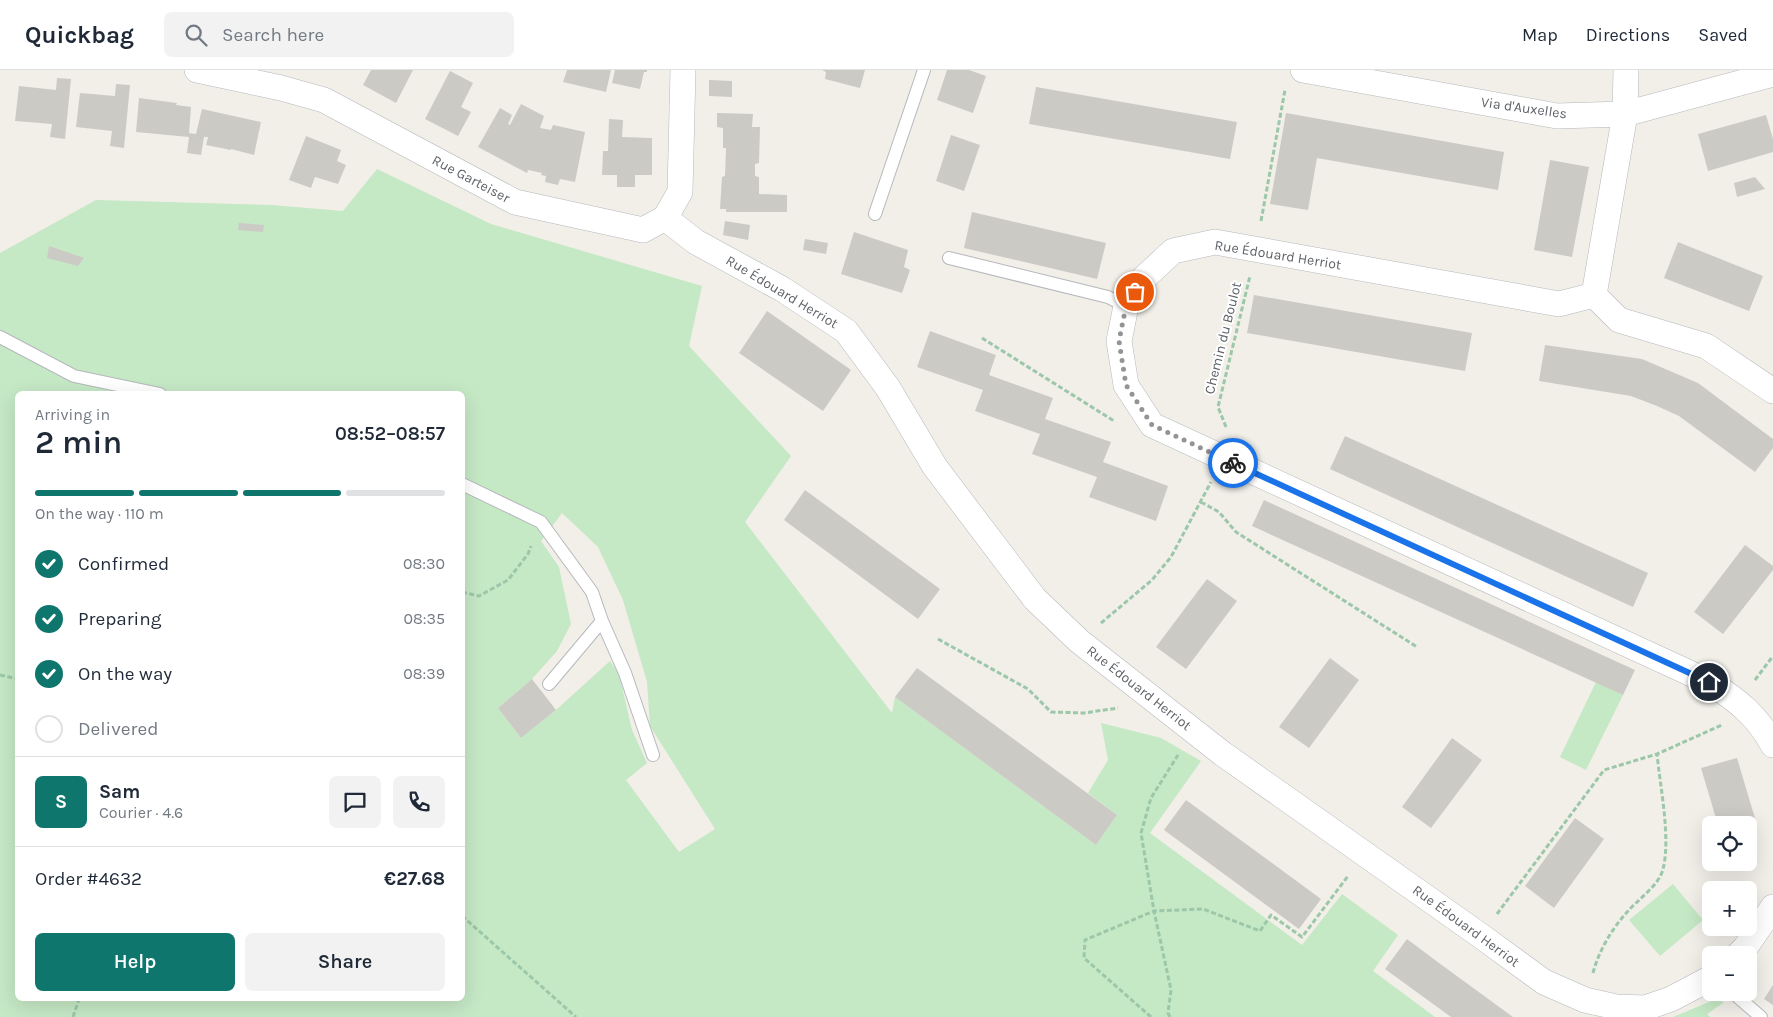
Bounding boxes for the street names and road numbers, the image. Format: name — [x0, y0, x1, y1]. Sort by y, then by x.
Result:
street label: Via d'Auxelles — [1480, 94, 1568, 122]
street label: Rue Garteiser — [429, 151, 514, 207]
street label: Rue Édouard Herriot — [1213, 236, 1343, 273]
street label: Rue Édouard Herriot — [723, 251, 842, 332]
street label: Chemin du Boulot — [1201, 280, 1245, 396]
street label: Rue Édouard Herriot — [1083, 641, 1195, 734]
street label: Rue Édouard Herriot — [1409, 881, 1523, 970]

